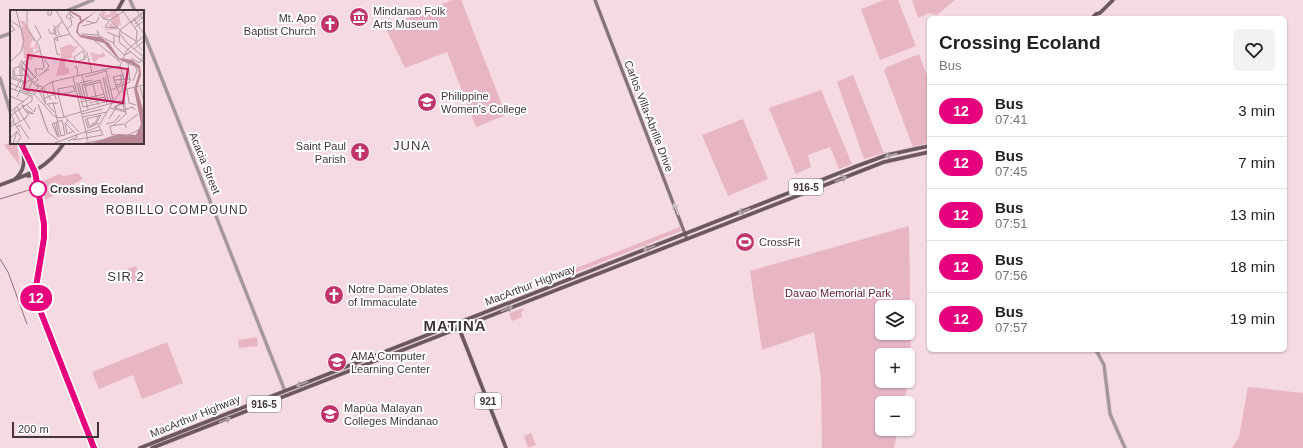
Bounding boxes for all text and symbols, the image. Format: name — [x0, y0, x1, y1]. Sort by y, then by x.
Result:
place label: Mindanao Folk Arts Museum — [373, 5, 446, 30]
museum icon: Mindanao Folk Arts Museum — [348, 6, 370, 28]
inset map — [10, 10, 144, 144]
place label: Mt. Apo Baptist Church — [244, 12, 316, 37]
church icon: Mt. Apo Baptist Church — [319, 13, 341, 35]
button: heart — [1233, 29, 1275, 71]
text: Crossing Ecoland — [939, 32, 1101, 53]
text: Bus — [939, 58, 961, 73]
street label: Carlos Villa-Abrille Drive — [622, 59, 676, 173]
place label: Philippine Women's College — [441, 90, 527, 115]
school or university icon: Philippine Women's College — [416, 91, 438, 113]
text: Bus — [995, 95, 1023, 112]
text: 3 min — [1238, 102, 1275, 119]
text: 12 — [953, 103, 969, 119]
text: 07:41 — [995, 112, 1028, 127]
street label: Acacia Street — [187, 130, 223, 196]
district label: JUNA — [393, 138, 431, 153]
place label: Saint Paul Parish — [296, 140, 346, 165]
church icon: Saint Paul Parish — [349, 141, 371, 163]
text: Bus — [995, 147, 1023, 164]
one-way arrow — [885, 151, 898, 159]
text: 7 min — [1238, 154, 1275, 171]
text: 12 — [953, 155, 969, 171]
text: 07:45 — [995, 164, 1028, 179]
one-way arrow — [835, 174, 847, 182]
road number: 916-5 — [789, 179, 823, 195]
marker: Crossing Ecoland — [29, 180, 47, 198]
place label: Crossing Ecoland — [50, 183, 144, 195]
text: Bus — [995, 199, 1023, 216]
district label: ROBILLO COMPOUND — [106, 203, 248, 217]
one-way arrow — [672, 204, 679, 216]
text: 13 min — [1230, 206, 1275, 223]
text: 12 — [953, 207, 969, 223]
one-way arrow — [738, 208, 750, 216]
text: 07:51 — [995, 216, 1028, 231]
sports icon: CrossFit — [734, 231, 756, 253]
place label: CrossFit — [759, 236, 800, 248]
one-way arrow — [644, 245, 656, 253]
text: Bus — [995, 251, 1023, 268]
text: 18 min — [1230, 258, 1275, 275]
text: 12 — [953, 259, 969, 275]
street label: MacArthur Highway — [483, 262, 577, 308]
text: 07:56 — [995, 268, 1028, 283]
district label: SIR 2 — [107, 269, 145, 284]
place label: Notre Dame Oblates of Immaculate — [348, 283, 449, 308]
church icon: Notre Dame Oblates of Immaculate — [323, 284, 345, 306]
line badge: 12 — [18, 285, 54, 311]
park label: Davao Memorial Park — [785, 287, 891, 299]
text: 12 — [28, 290, 44, 306]
map controls — [875, 300, 915, 436]
button: layers — [875, 300, 915, 340]
text: Bus — [995, 303, 1023, 320]
one-way arrow — [500, 305, 512, 312]
text: 19 min — [1230, 310, 1275, 327]
text: 12 — [953, 311, 969, 327]
district label: MATINA — [423, 317, 487, 334]
text: 07:57 — [995, 320, 1028, 335]
button: + — [875, 348, 915, 388]
place label: AMA Computer Learning Center — [351, 350, 430, 375]
school or university icon: AMA Computer Learning Center — [326, 351, 348, 373]
one-way arrow — [296, 380, 308, 388]
street label: MacArthur Highway — [148, 392, 242, 440]
road number: 921 — [475, 393, 501, 409]
road number: 916-5 — [247, 396, 281, 412]
button: − — [875, 396, 915, 436]
place label: Mapúa Malayan Colleges Mindanao — [344, 402, 438, 427]
school or university icon: Mapúa Malayan Colleges Mindanao — [319, 403, 341, 425]
one-way arrow — [218, 415, 230, 423]
scale bar — [12, 420, 99, 439]
text: 200 m — [18, 423, 49, 435]

